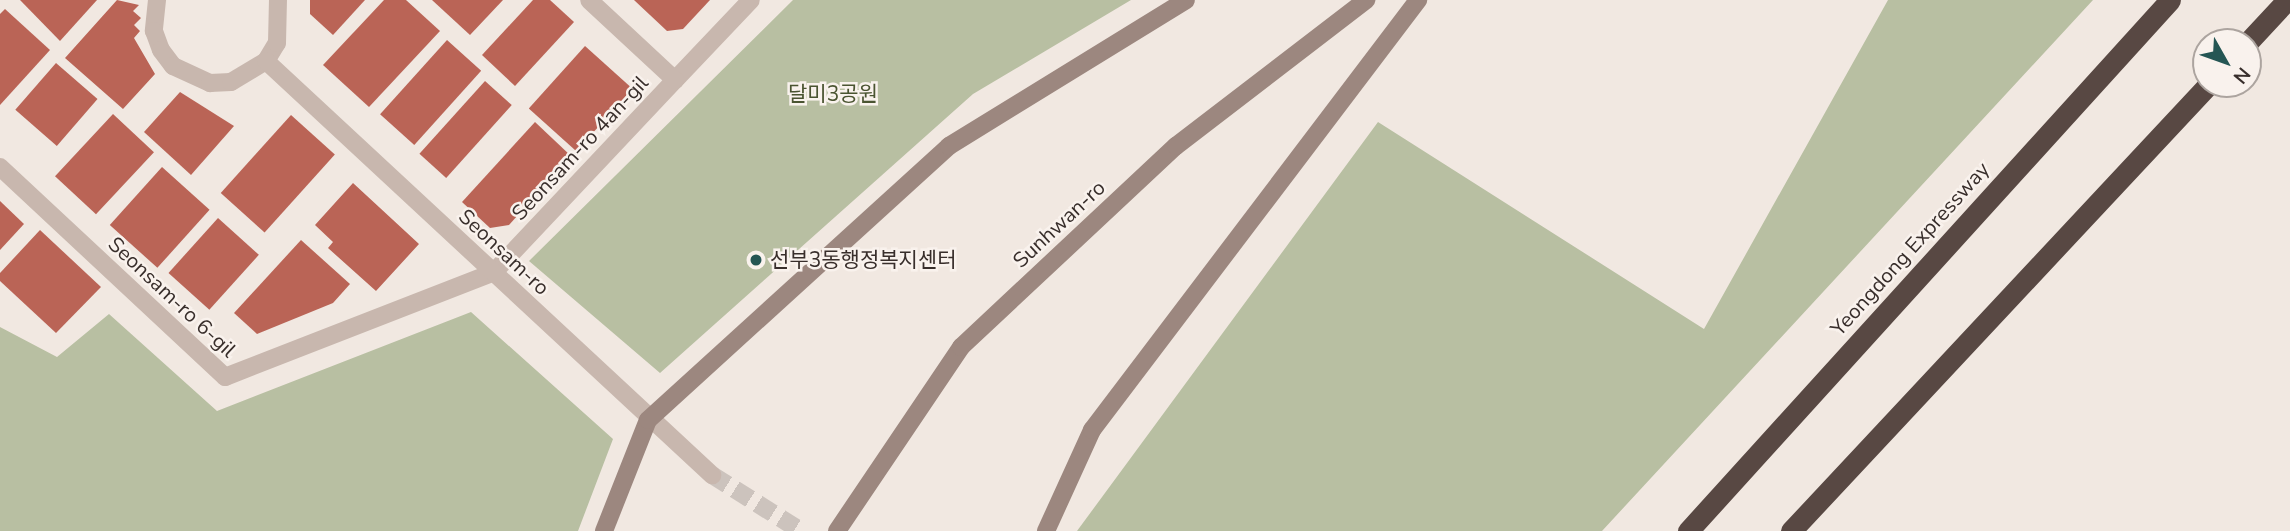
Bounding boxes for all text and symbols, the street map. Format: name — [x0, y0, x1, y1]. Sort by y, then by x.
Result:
north arrow — [2192, 28, 2262, 98]
text: N — [2227, 61, 2256, 89]
street label: Seonsam-ro 4an-gil — [506, 70, 654, 226]
park label: 달미3공원 — [788, 81, 878, 107]
street label: Yeongdong Expressway — [1825, 157, 1995, 341]
street label: Sunhwan-ro — [1008, 175, 1110, 273]
street label: Seonsam-ro — [453, 204, 555, 300]
street label: Seonsam-ro 6-gil — [103, 231, 241, 363]
place label: 선부3동행정복지센터 — [770, 247, 956, 273]
marker: 선부3동행정복지센터 — [748, 252, 764, 268]

